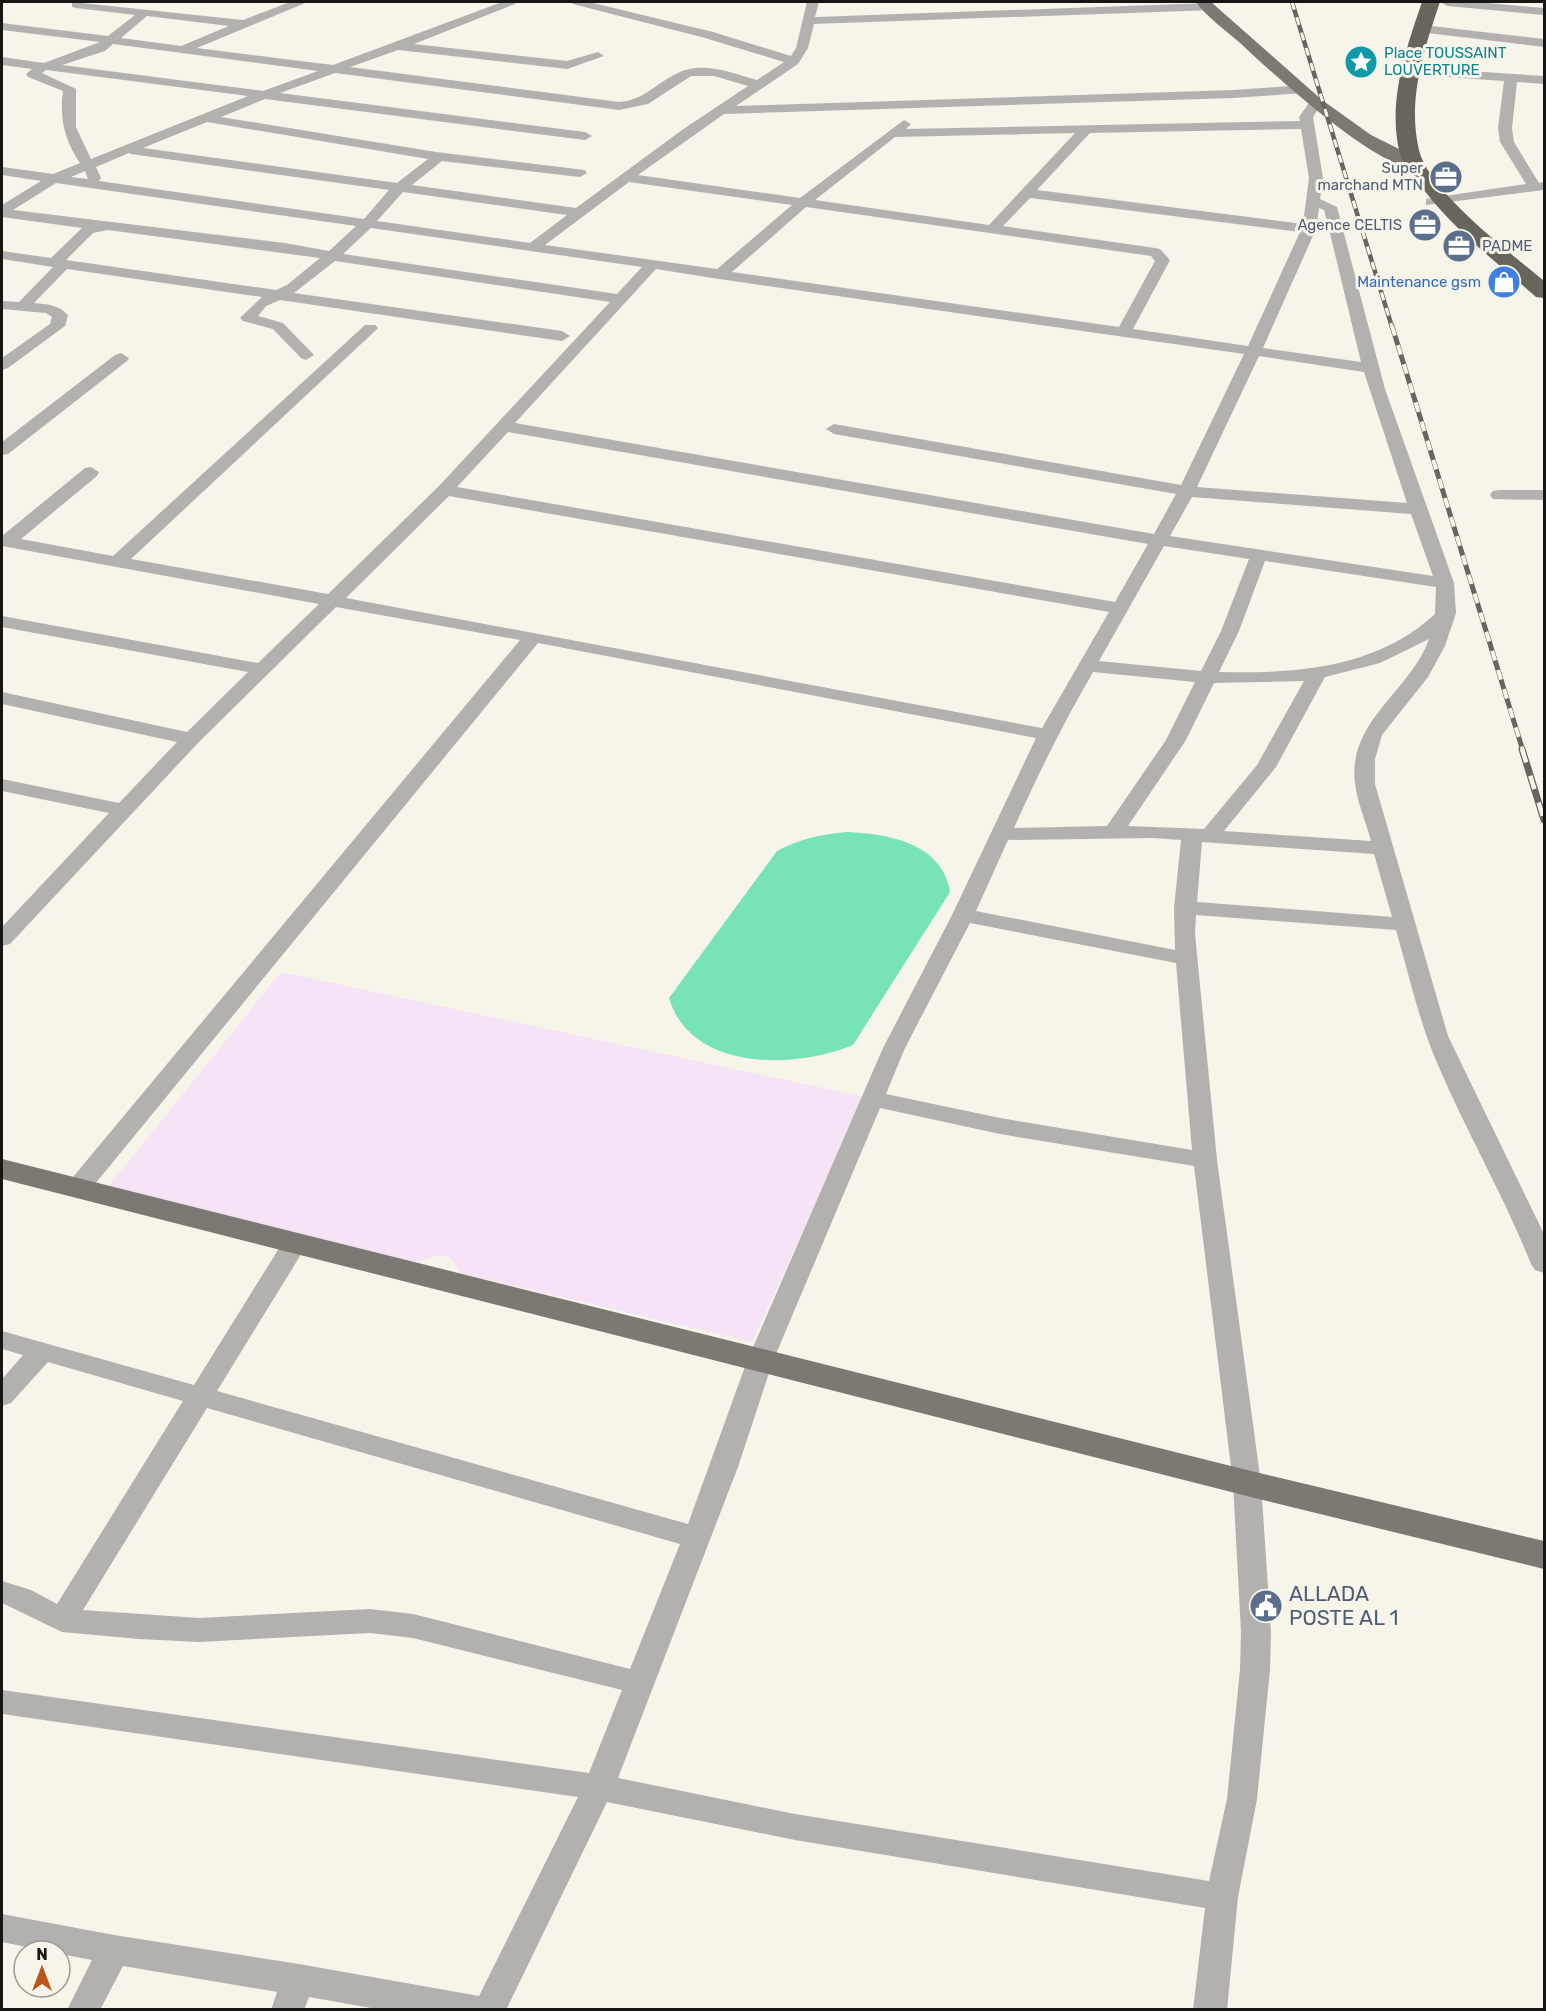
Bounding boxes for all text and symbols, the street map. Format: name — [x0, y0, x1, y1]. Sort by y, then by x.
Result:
place icon: Place TOUSSAINT LOUVERTURE — [1343, 44, 1379, 80]
place label: Place TOUSSAINT LOUVERTURE — [1384, 44, 1507, 79]
place label: Super marchand MTN — [1317, 159, 1423, 194]
office icon: Super marchand MTN — [1428, 159, 1464, 195]
office icon: Agence CELTIS — [1407, 207, 1443, 243]
place label: Agence CELTIS — [1297, 216, 1402, 234]
office icon: PADME — [1441, 228, 1477, 264]
place label: PADME — [1482, 237, 1532, 255]
shop icon: Maintenance gsm — [1486, 264, 1522, 300]
place label: Maintenance gsm — [1357, 273, 1481, 291]
place label: ALLADA POSTE AL 1 — [1289, 1581, 1399, 1630]
public building icon: ALLADA POSTE AL 1 — [1248, 1588, 1284, 1624]
north arrow — [12, 1939, 72, 1999]
text: N — [36, 1945, 48, 1964]

